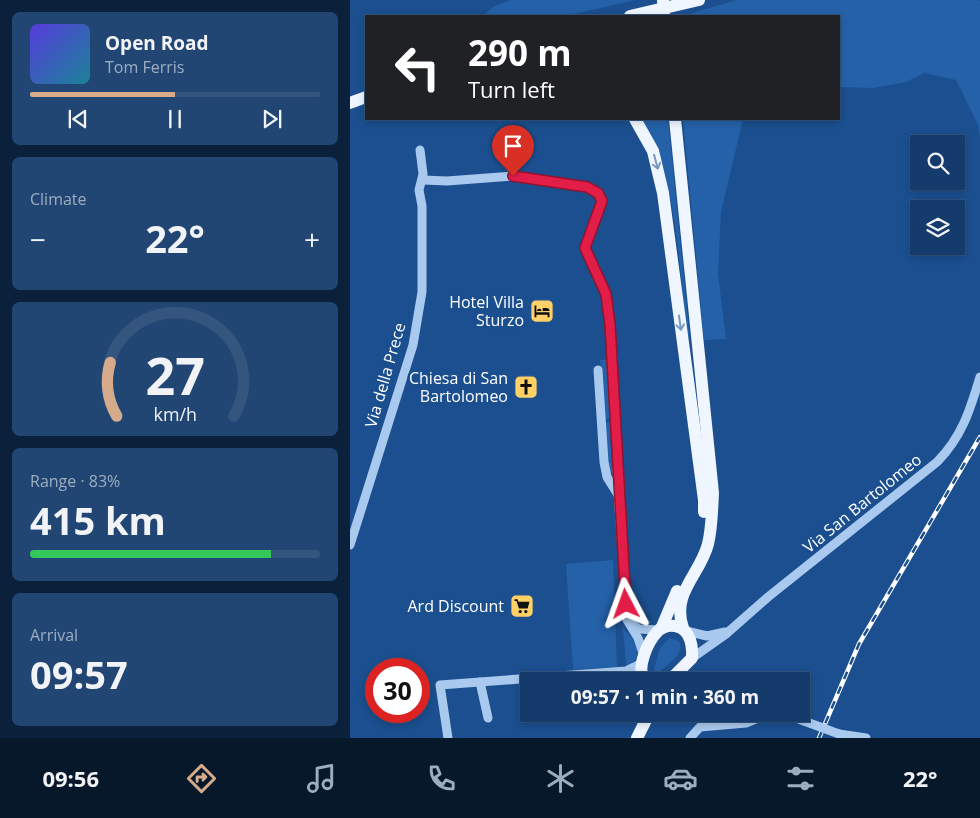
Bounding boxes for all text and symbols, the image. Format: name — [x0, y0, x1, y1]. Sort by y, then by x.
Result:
text: 290 m — [468, 29, 572, 76]
text: Open Road — [105, 30, 209, 56]
icon: left — [385, 35, 450, 100]
text: Tom Ferris — [105, 56, 184, 78]
text: Turn left — [468, 74, 555, 104]
icon: previous — [64, 105, 92, 133]
icon: pause — [161, 105, 189, 133]
icon: next — [258, 105, 286, 133]
pin — [492, 125, 534, 176]
icon: arrive — [499, 132, 527, 160]
map controls — [910, 135, 965, 255]
button: search — [910, 135, 965, 190]
one-way arrow — [652, 154, 661, 170]
text: Climate — [30, 188, 87, 210]
button: layers — [910, 200, 965, 255]
text: 22° — [145, 212, 205, 264]
text: − — [30, 220, 46, 258]
text: + — [304, 220, 320, 258]
place label: Hotel Villa Sturzo — [449, 291, 524, 331]
hotel icon: Hotel Villa Sturzo — [529, 298, 555, 324]
one-way arrow — [675, 314, 685, 330]
street label: Via della Prece — [359, 320, 411, 430]
text: 27 — [145, 339, 205, 410]
place label: Chiesa di San Bartolomeo — [409, 367, 508, 407]
church icon: Chiesa di San Bartolomeo — [513, 374, 539, 400]
text: km/h — [153, 402, 197, 426]
street label: Via San Bartolomeo — [798, 448, 926, 558]
text: Range · 83% — [30, 470, 120, 492]
text: 415 km — [30, 494, 166, 546]
position arrow — [599, 577, 651, 629]
supermarket icon: Ard Discount — [509, 593, 535, 619]
place label: Ard Discount — [408, 595, 504, 617]
text: Arrival — [30, 624, 78, 646]
text: 09:57 — [30, 648, 128, 700]
speed limit sign: 30 — [365, 658, 430, 723]
text: 09:57 · 1 min · 360 m — [571, 684, 759, 710]
icon: directions — [184, 761, 219, 796]
icon: music — [304, 761, 339, 796]
icon: phone — [424, 761, 459, 796]
icon: climate — [543, 761, 578, 796]
icon: car — [663, 761, 698, 796]
icon: filters — [783, 761, 818, 796]
text: 09:56 — [42, 763, 99, 793]
text: 22° — [903, 763, 938, 793]

